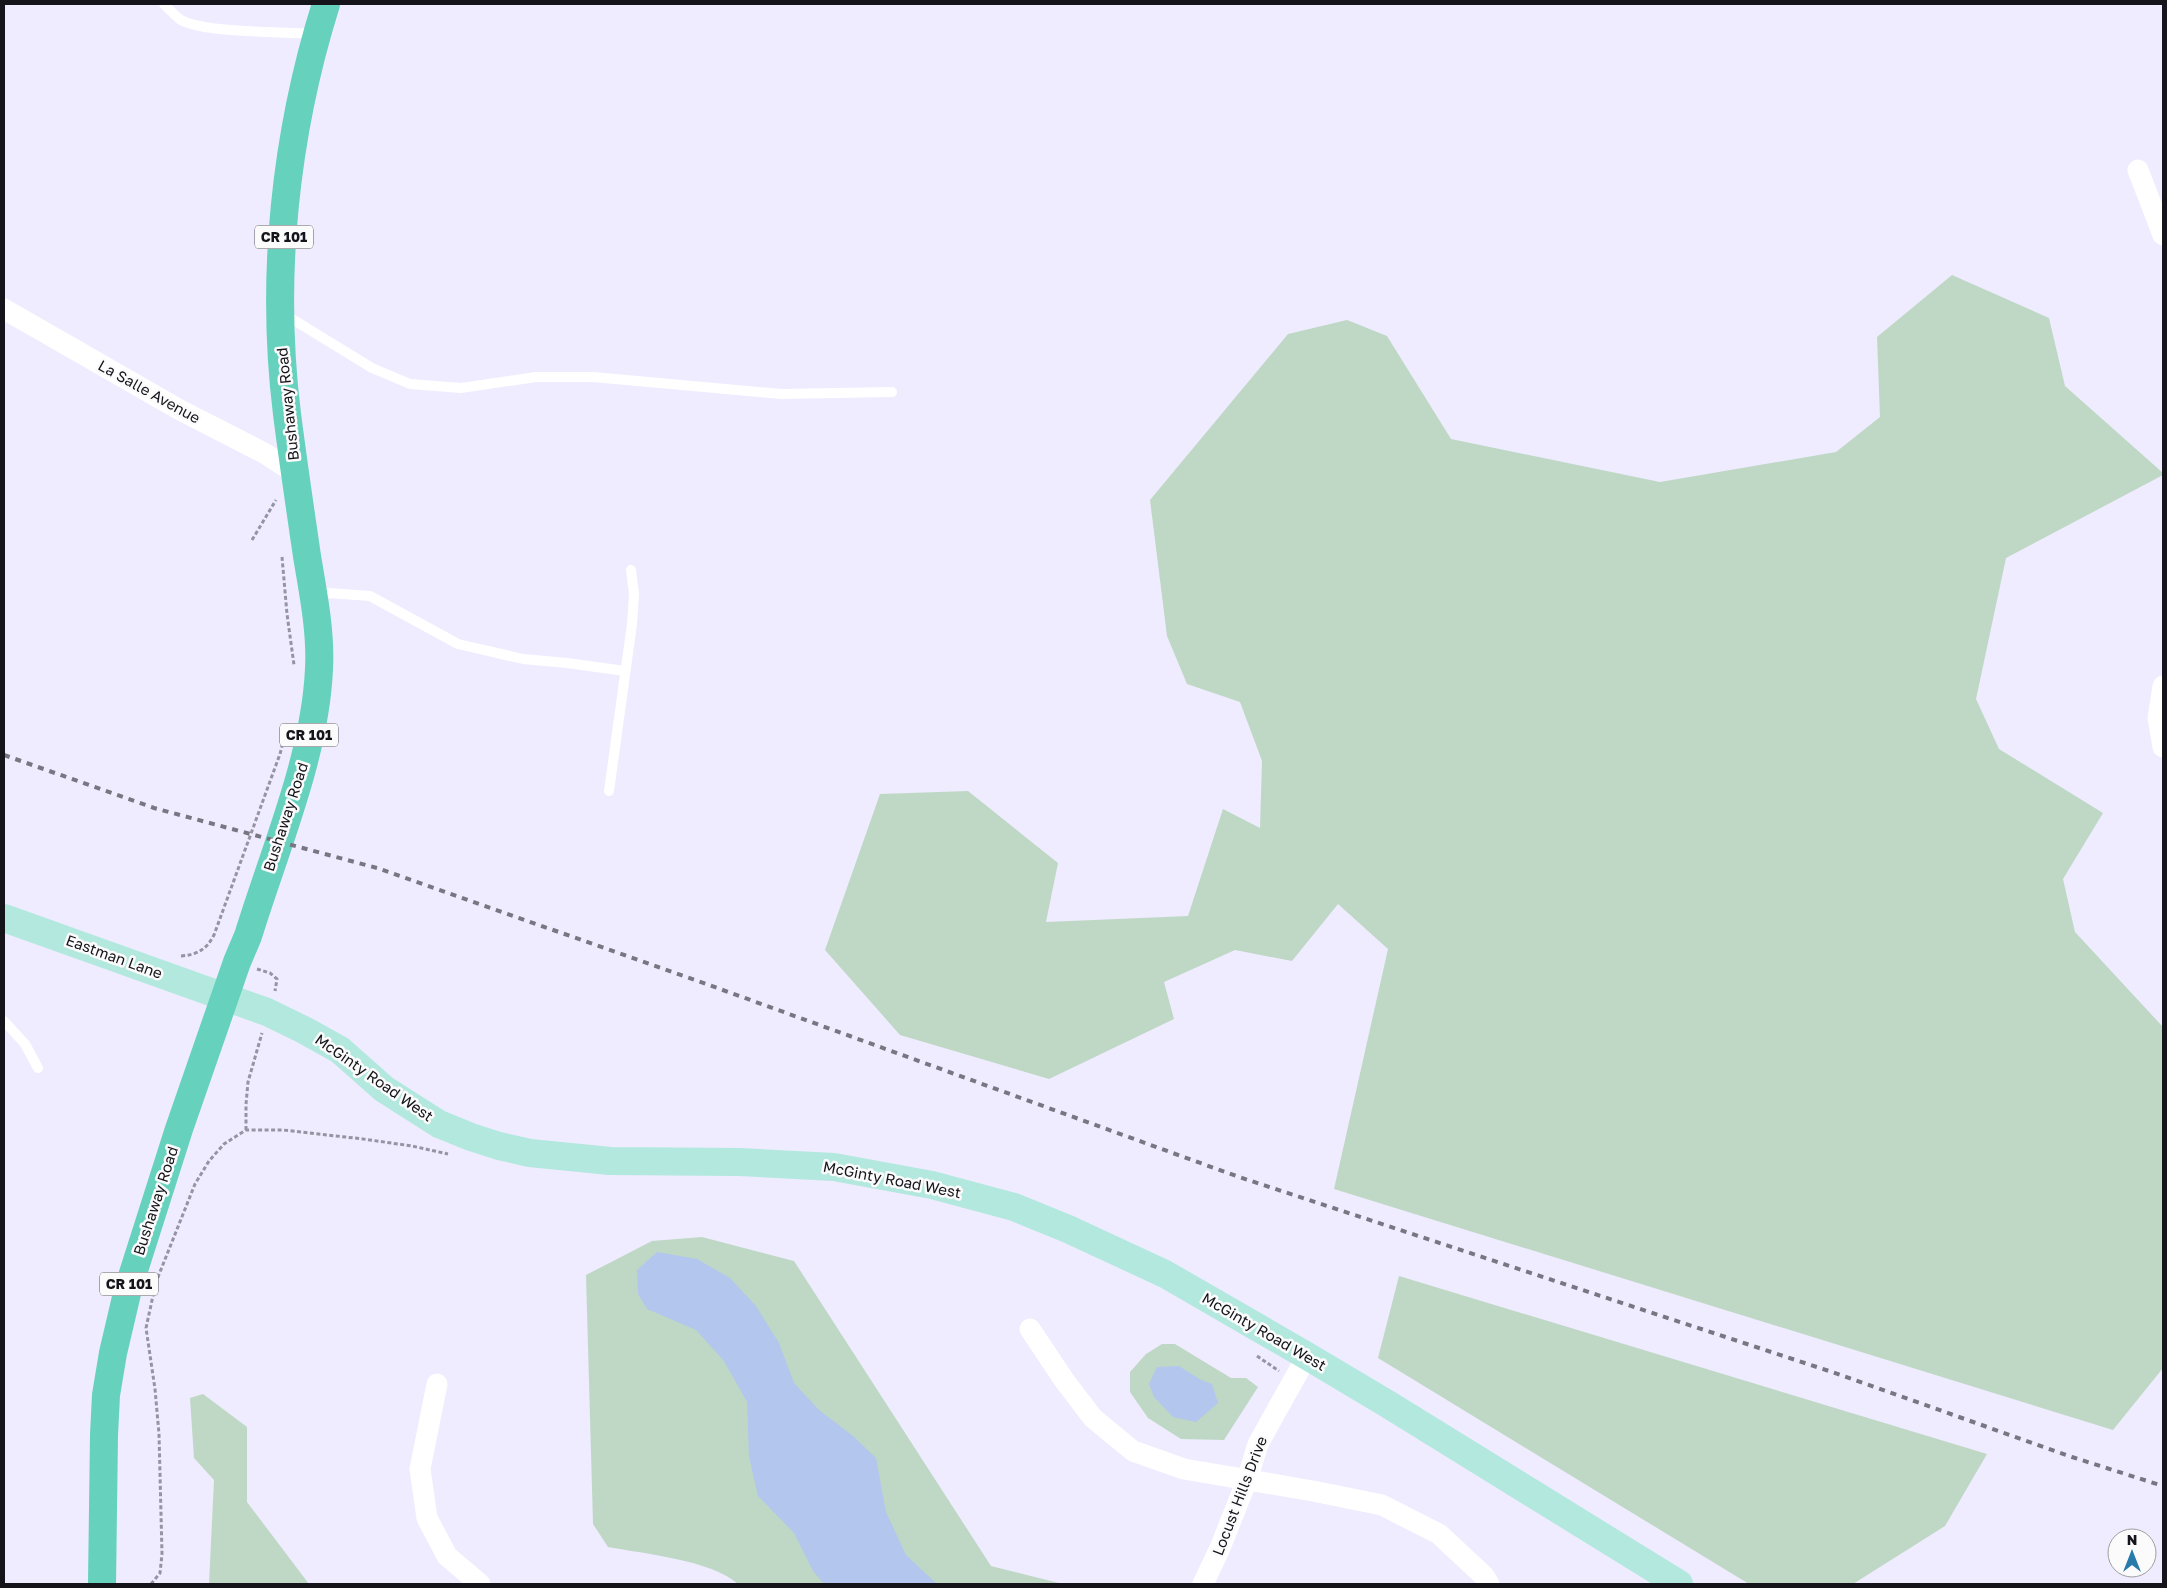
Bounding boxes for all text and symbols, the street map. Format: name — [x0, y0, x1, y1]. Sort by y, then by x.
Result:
road number: CR 101 — [255, 226, 313, 248]
street label: Bushaway Road — [272, 347, 302, 462]
street label: La Salle Avenue — [95, 356, 204, 427]
road number: CR 101 — [280, 724, 338, 746]
street label: Bushaway Road — [259, 760, 311, 873]
street label: Eastman Lane — [64, 930, 165, 982]
street label: McGinty Road West — [312, 1030, 437, 1125]
street label: Bushaway Road — [129, 1144, 181, 1257]
street label: McGinty Road West — [822, 1157, 963, 1201]
road number: CR 101 — [100, 1272, 158, 1296]
street label: McGinty Road West — [1199, 1288, 1330, 1374]
street label: Locust Hills Drive — [1208, 1433, 1270, 1558]
north arrow — [2107, 1528, 2157, 1578]
text: N — [2127, 1531, 2137, 1548]

